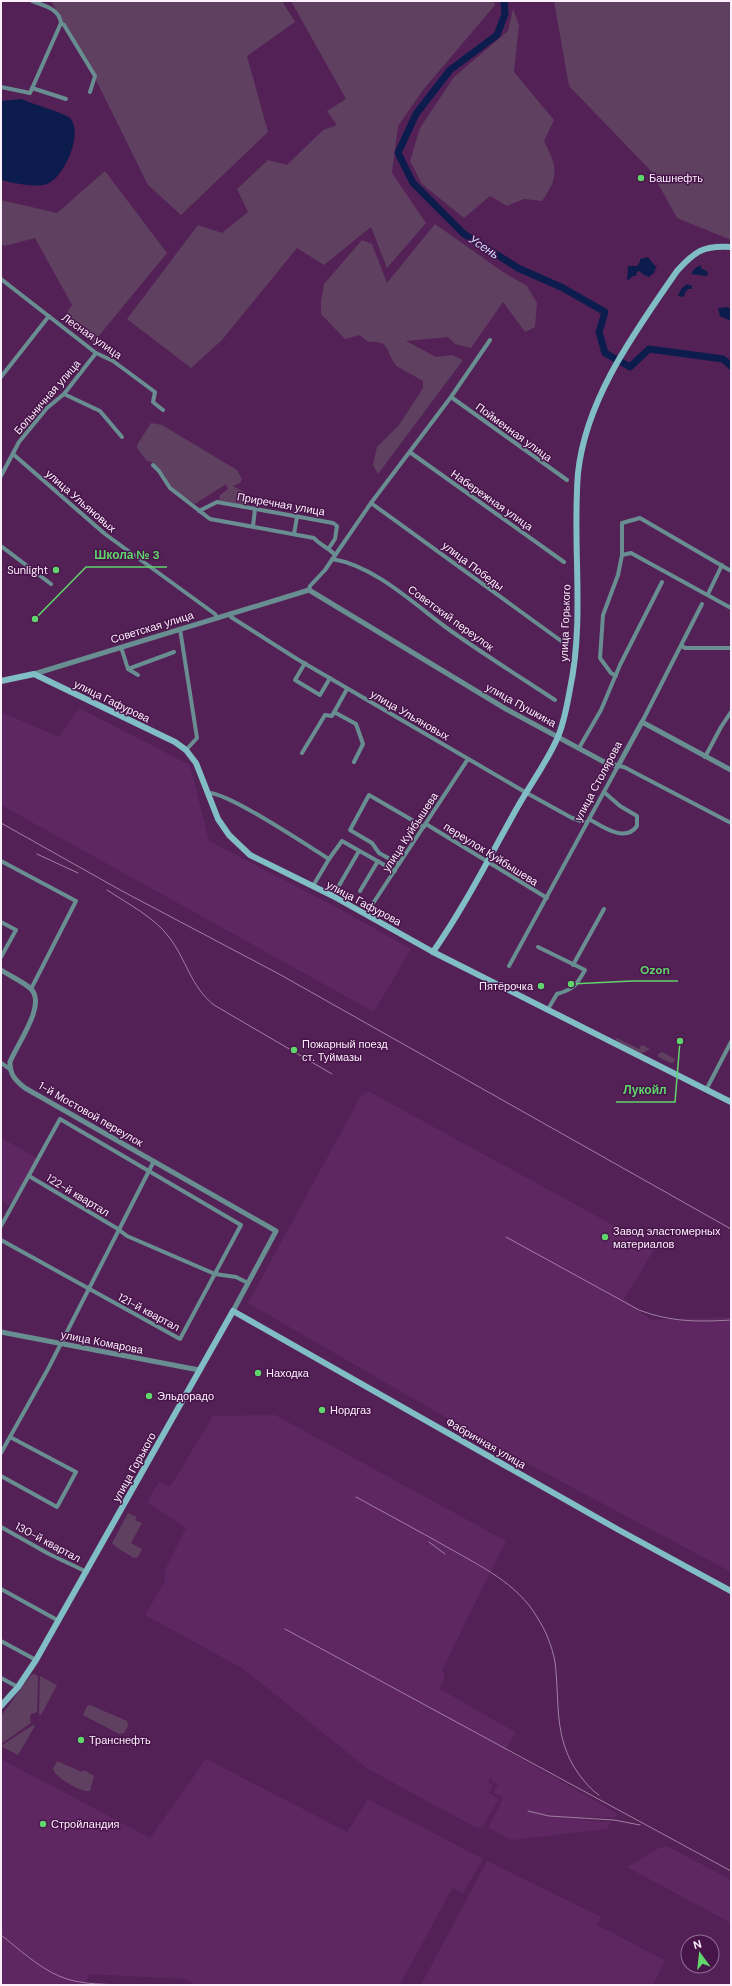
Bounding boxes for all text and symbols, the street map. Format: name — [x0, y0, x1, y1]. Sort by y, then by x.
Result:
place label: Башнефть — [649, 171, 703, 185]
marker: Башнефть — [636, 173, 646, 183]
water label: Усень — [465, 231, 502, 263]
street label: Лесная улица — [59, 310, 125, 362]
street label: Больничная улица — [11, 356, 84, 437]
street label: Пойменная улица — [473, 400, 556, 465]
street label: Набережная улица — [448, 466, 537, 534]
street label: улица Ульяновых — [43, 467, 120, 536]
street label: Приречная улица — [236, 489, 327, 519]
street label: улица Победы — [439, 538, 507, 594]
callout: Школа № 3 — [86, 543, 167, 567]
text: Школа № 3 — [94, 547, 160, 563]
place label: Sunlight — [7, 563, 48, 577]
marker: Sunlight — [51, 565, 61, 575]
street label: Советский переулок — [405, 582, 497, 654]
street label: улица Горького — [557, 584, 573, 662]
street label: Советская улица — [109, 607, 196, 646]
street label: улица Гафурова — [72, 677, 153, 726]
street label: улица Пушкина — [483, 680, 560, 731]
street label: улица Ульяновых — [368, 687, 452, 744]
street label: улица Столярова — [571, 738, 625, 823]
street label: улица Куйбышева — [379, 789, 441, 874]
street label: переулок Куйбышева — [441, 819, 542, 889]
street label: улица Гафурова — [324, 877, 405, 929]
callout: Ozon — [632, 957, 678, 981]
text: Ozon — [640, 962, 670, 978]
place label: Пятёрочка — [479, 979, 534, 993]
marker: Пятёрочка — [536, 981, 546, 991]
place label: Пожарный поезд ст. Туймазы — [302, 1037, 388, 1064]
marker: Пожарный поезд ст. Туймазы — [289, 1045, 299, 1055]
street label: 1-й Мостовой переулок — [36, 1078, 146, 1150]
callout: Лукойл — [616, 1078, 675, 1102]
text: Лукойл — [623, 1082, 667, 1098]
street label: 122-й квартал — [44, 1171, 112, 1219]
place label: Завод эластомерных материалов — [613, 1224, 721, 1251]
marker: Завод эластомерных материалов — [600, 1232, 610, 1242]
street label: 121-й квартал — [116, 1290, 182, 1334]
street label: улица Комарова — [60, 1327, 145, 1357]
place label: Находка — [266, 1366, 310, 1380]
marker: Находка — [253, 1368, 263, 1378]
place label: Эльдорадо — [157, 1389, 214, 1403]
marker: Эльдорадо — [144, 1391, 154, 1401]
place label: Нордгаз — [330, 1403, 371, 1417]
marker: Нордгаз — [317, 1405, 327, 1415]
street label: Фабричная улица — [443, 1414, 529, 1472]
street label: улица Горького — [109, 1430, 159, 1504]
street label: 130-й квартал — [13, 1519, 83, 1565]
place label: Транснефть — [89, 1733, 151, 1747]
marker: Транснефть — [76, 1735, 86, 1745]
place label: Стройландия — [51, 1817, 120, 1831]
marker: Стройландия — [38, 1819, 48, 1829]
north arrow — [680, 1934, 720, 1974]
text: N — [692, 1937, 703, 1952]

